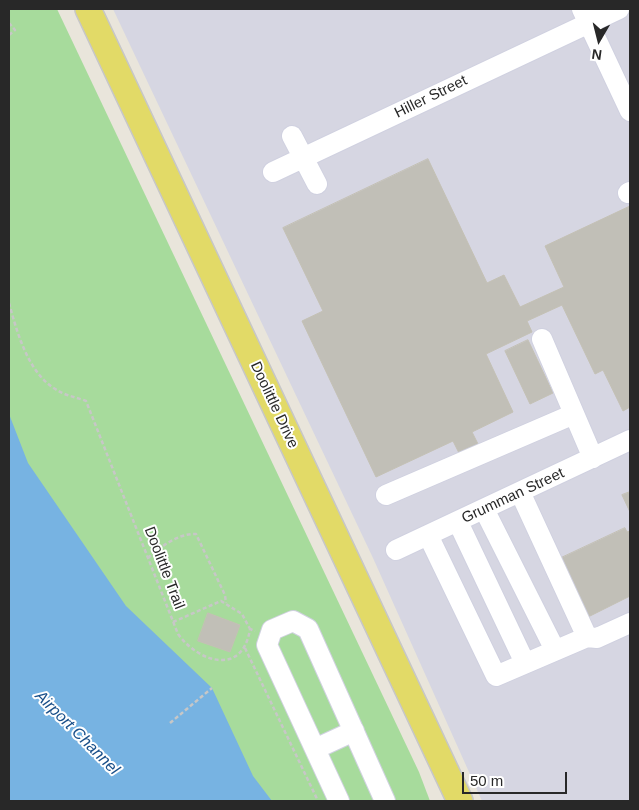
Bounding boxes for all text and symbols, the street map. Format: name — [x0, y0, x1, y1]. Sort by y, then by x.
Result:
north arrow — [574, 15, 624, 65]
text: N — [591, 46, 603, 63]
street label: Hiller Street — [392, 72, 470, 122]
street label: Doolittle Drive — [246, 359, 302, 451]
street label: Grumman Street — [459, 464, 567, 528]
street label: Doolittle Trail — [140, 524, 188, 612]
water label: Airport Channel — [31, 687, 123, 779]
scale bar — [464, 762, 569, 794]
text: 50 m — [470, 772, 503, 789]

